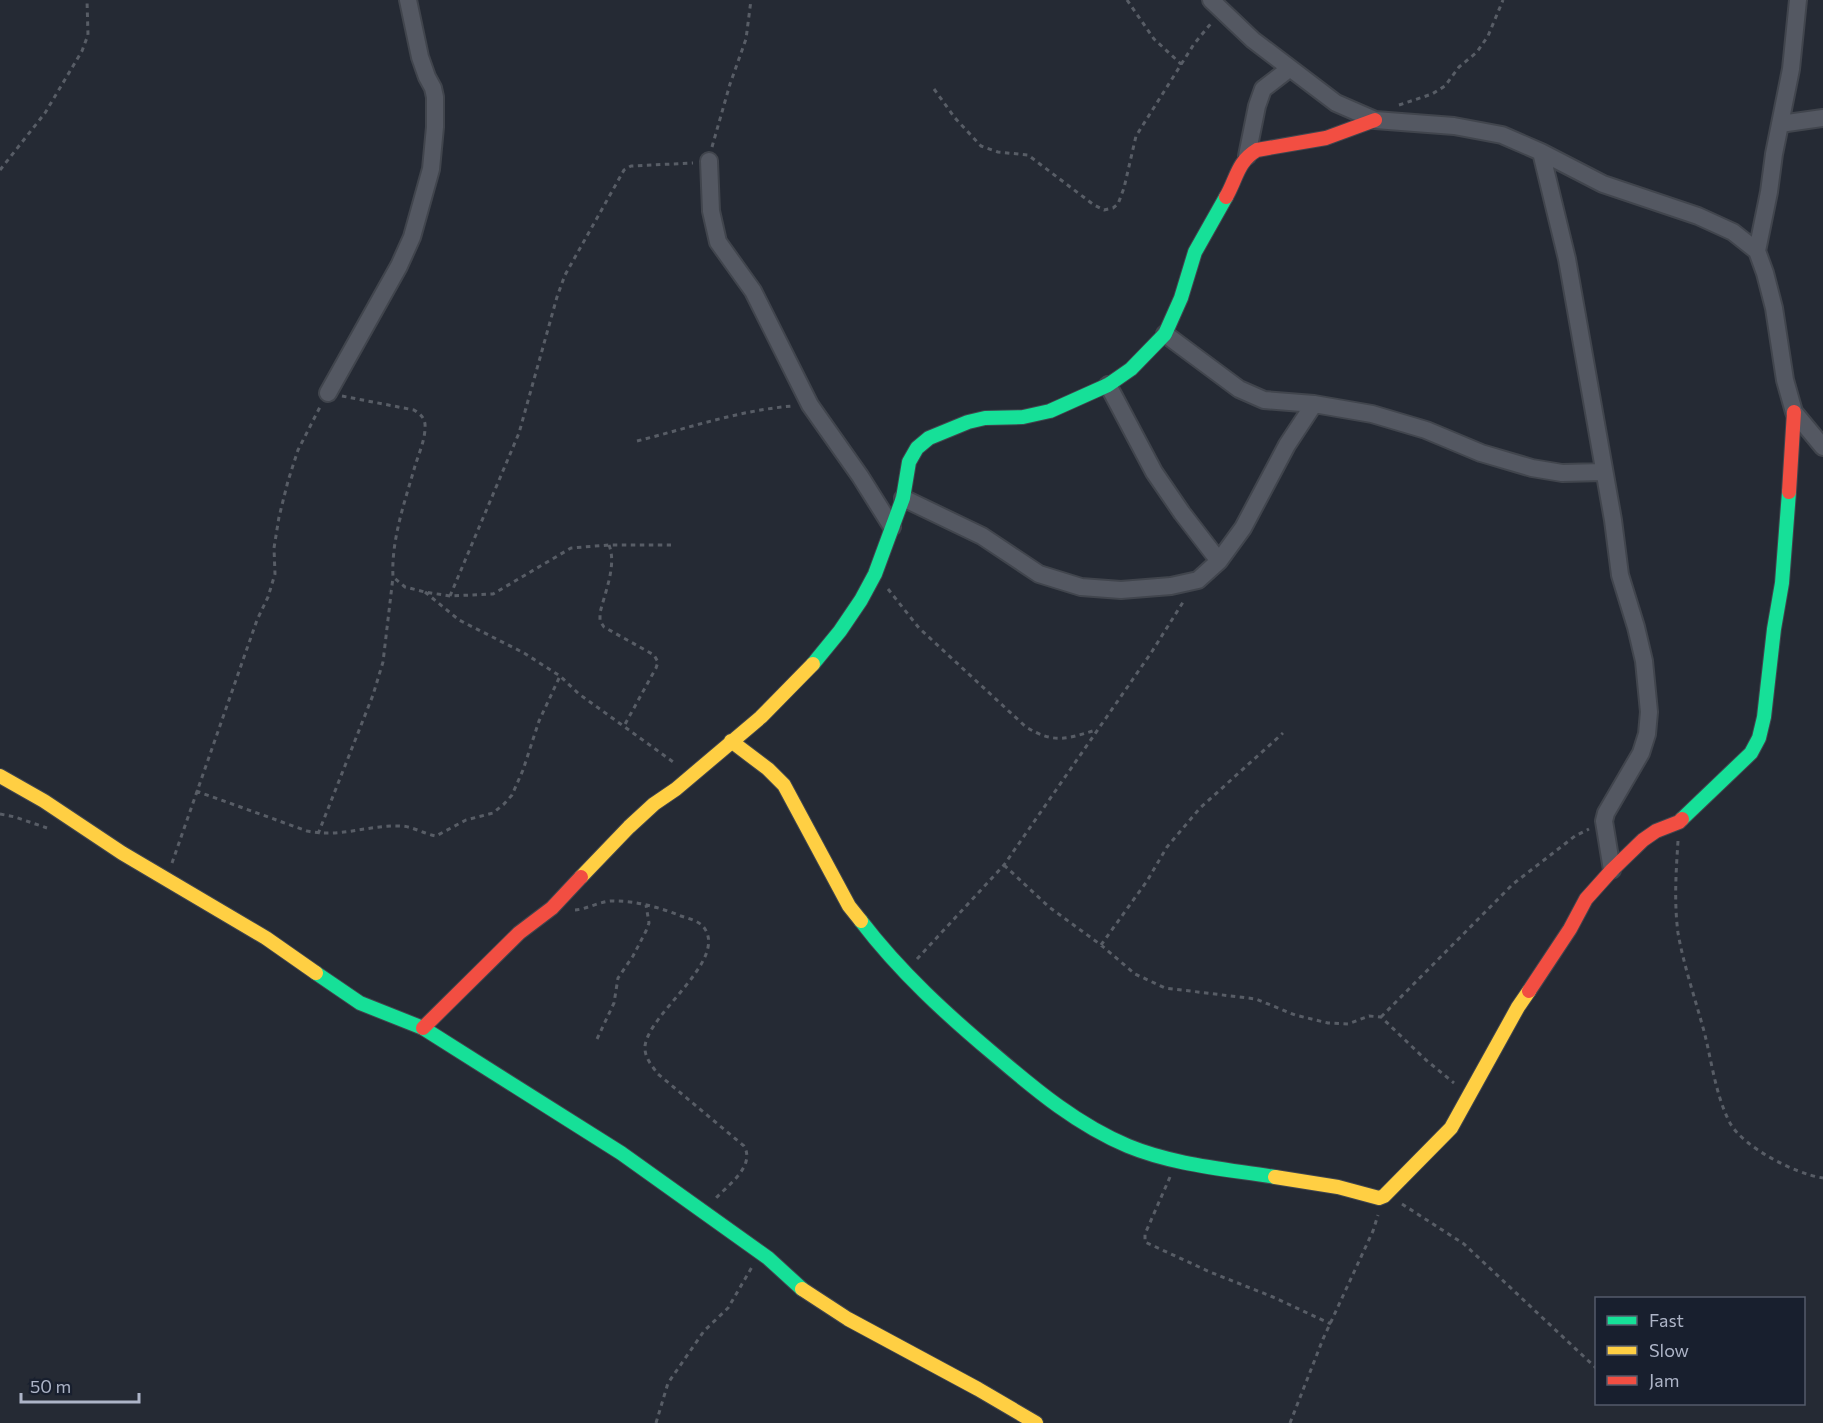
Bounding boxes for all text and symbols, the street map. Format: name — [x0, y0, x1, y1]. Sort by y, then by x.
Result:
legend — [1595, 1297, 1805, 1405]
text: Fast — [1649, 1309, 1684, 1331]
text: Slow — [1649, 1339, 1689, 1361]
scale bar — [21, 1366, 140, 1404]
text: Jam — [1649, 1369, 1679, 1391]
text: 50 m — [30, 1375, 71, 1397]

